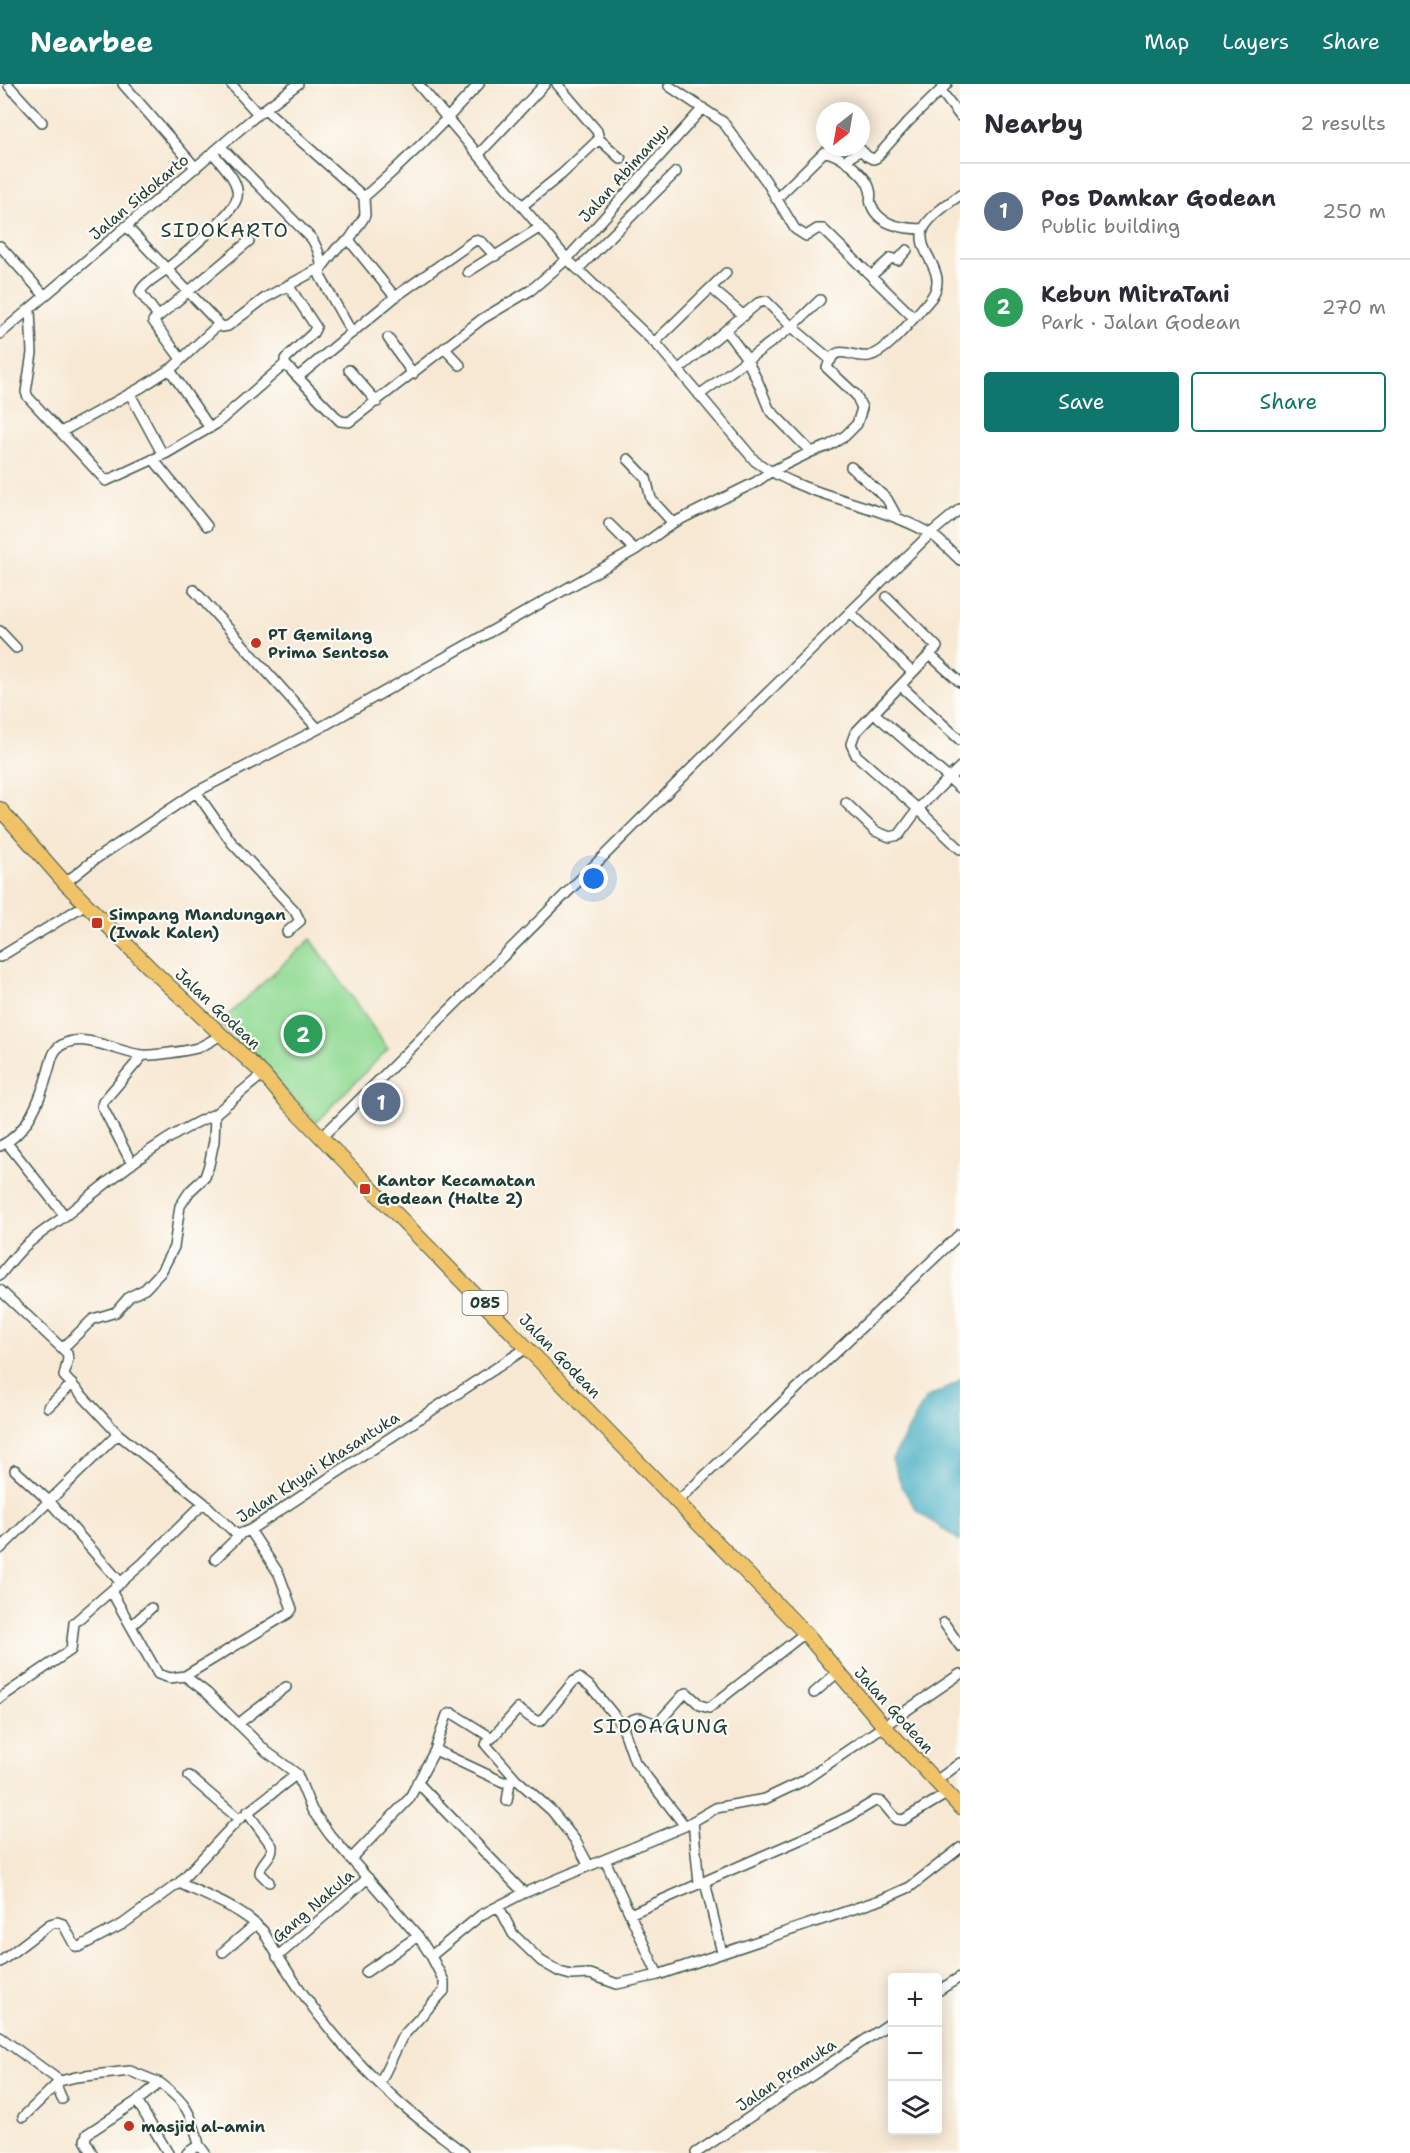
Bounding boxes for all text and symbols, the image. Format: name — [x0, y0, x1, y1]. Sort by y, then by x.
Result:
text: Nearbee — [30, 23, 153, 61]
text: Map — [1144, 28, 1189, 56]
text: Layers — [1222, 28, 1289, 56]
text: Share — [1322, 28, 1380, 56]
north arrow — [816, 102, 870, 156]
text: Nearby — [984, 106, 1083, 141]
text: 2 results — [1300, 110, 1386, 136]
street label: Jalan Abimanyu — [574, 119, 674, 227]
street label: Jalan Sidokarto — [85, 149, 193, 245]
text: Pos Damkar Godean — [1041, 184, 1276, 213]
text: 1 — [999, 198, 1008, 224]
text: 250 m — [1322, 198, 1386, 224]
text: Public building — [1041, 213, 1180, 239]
district label: SIDOKARTO — [161, 217, 289, 243]
text: Kebun MitraTani — [1041, 280, 1230, 309]
text: 2 — [997, 294, 1011, 320]
text: 270 m — [1322, 294, 1386, 320]
text: Park · Jalan Godean — [1041, 309, 1240, 335]
button: Save — [984, 372, 1179, 432]
button: Share — [1191, 372, 1386, 432]
place label: PT Gemilang Prima Sentosa — [268, 624, 389, 663]
marker: PT Gemilang Prima Sentosa — [249, 636, 263, 650]
your location — [579, 864, 608, 893]
place label: Simpang Mandungan (Iwak Kalen) — [109, 904, 286, 943]
marker: Simpang Mandungan (Iwak Kalen) — [90, 916, 104, 930]
street label: Jalan Godean — [171, 964, 265, 1054]
pin: 2 — [284, 1012, 322, 1056]
pin: 1 — [362, 1080, 400, 1124]
place label: Kantor Kecamatan Godean (Halte 2) — [377, 1170, 536, 1209]
marker: Kantor Kecamatan Godean (Halte 2) — [358, 1182, 372, 1196]
road number: 085 — [462, 1291, 508, 1315]
street label: Jalan Godean — [514, 1309, 606, 1403]
street label: Jalan Khyai Khasantuka — [233, 1407, 403, 1527]
street label: Jalan Godean — [849, 1662, 939, 1758]
district label: SIDOAGUNG — [593, 1713, 729, 1739]
street label: Gang Nakula — [268, 1865, 358, 1947]
map controls — [888, 1973, 942, 2135]
button: + — [888, 1973, 942, 2027]
button: − — [888, 2027, 942, 2081]
street label: Jalan Pramuka — [732, 2034, 840, 2116]
button: layers — [888, 2081, 942, 2135]
place label: masjid al-amin — [141, 2116, 265, 2137]
marker: masjid al-amin — [122, 2119, 136, 2133]

